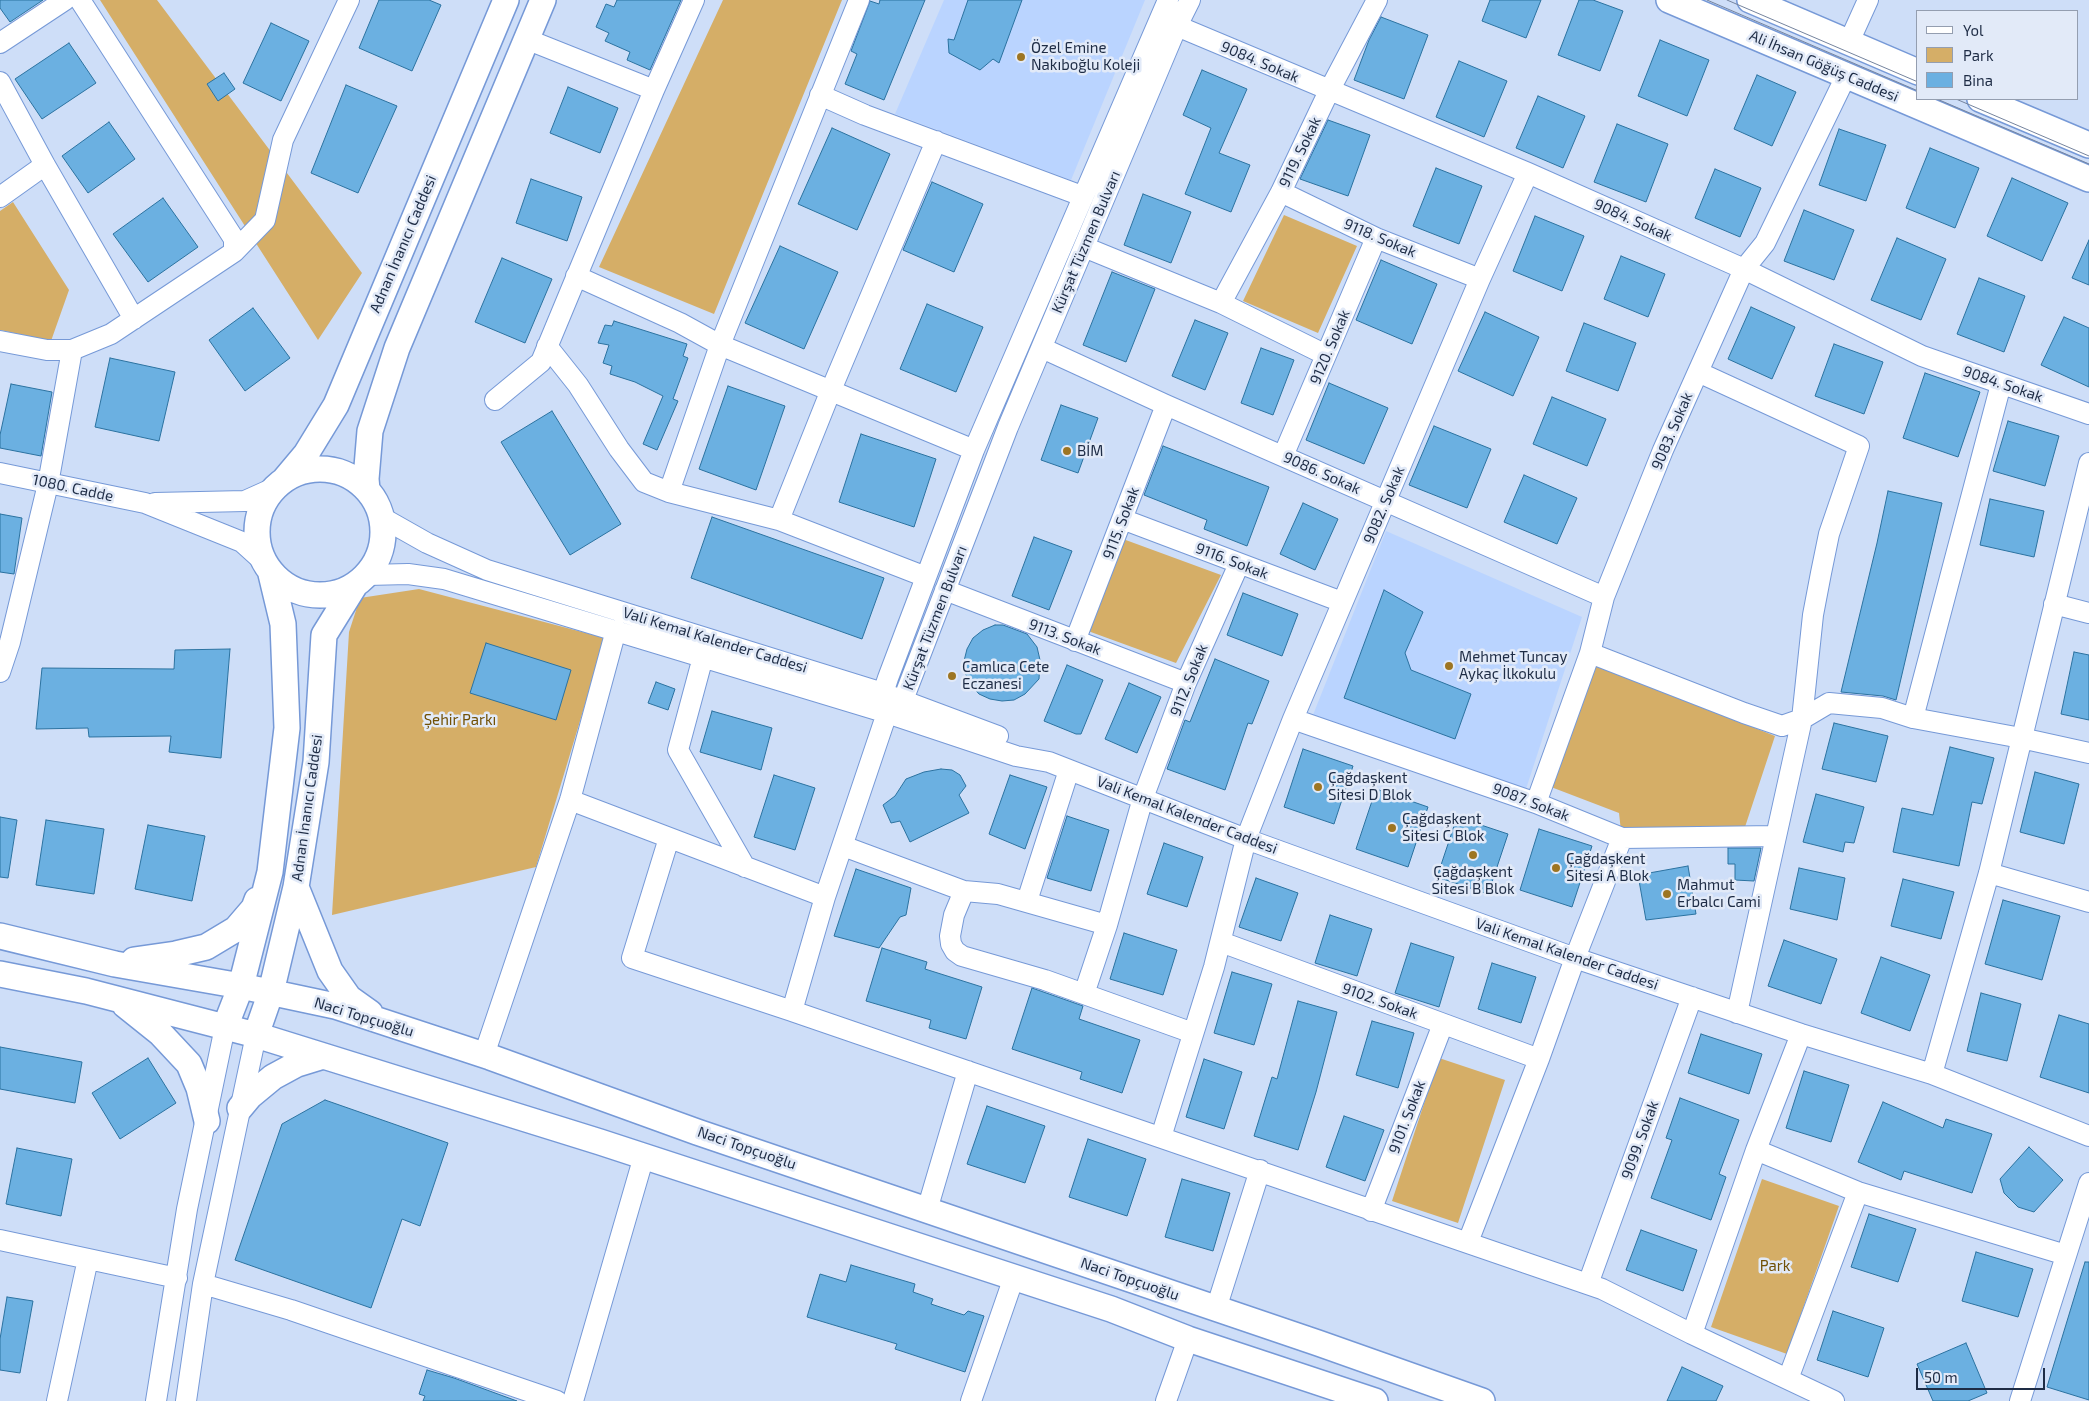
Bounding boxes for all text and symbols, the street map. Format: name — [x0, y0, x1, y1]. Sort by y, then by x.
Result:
legend — [1916, 10, 2079, 100]
text: Yol — [1963, 21, 1984, 39]
street label: Ali İhsan Göğüş Caddesi — [1747, 26, 1901, 106]
street label: 9084. Sokak — [1218, 37, 1302, 87]
place label: Özel Emine Nakıboğlu Koleji — [1031, 39, 1140, 74]
text: Park — [1963, 46, 1994, 64]
marker: Özel Emine Nakıboğlu Koleji — [1015, 51, 1027, 63]
text: Bina — [1963, 71, 1993, 89]
street label: 9119. Sokak — [1275, 114, 1325, 190]
street label: Kürşat Tüzmen Bulvarı — [1048, 168, 1124, 316]
street label: Adnan İnanıcı Caddesi — [366, 172, 440, 316]
street label: 9084. Sokak — [1591, 195, 1675, 245]
street label: 9118. Sokak — [1341, 215, 1419, 261]
street label: 9120. Sokak — [1306, 307, 1354, 387]
street label: 9084. Sokak — [1961, 362, 2045, 406]
street label: 9083. Sokak — [1648, 390, 1696, 472]
place label: BİM — [1077, 442, 1103, 460]
marker: BİM — [1061, 445, 1073, 457]
street label: 9086. Sokak — [1281, 448, 1363, 498]
street label: 9082. Sokak — [1360, 464, 1408, 546]
street label: 1080. Cadde — [31, 471, 115, 505]
street label: 9115. Sokak — [1099, 484, 1143, 562]
street label: 9116. Sokak — [1193, 539, 1271, 583]
street label: Kürşat Tüzmen Bulvarı — [899, 543, 971, 693]
street label: Vali Kemal Kalender Caddesi — [621, 603, 809, 677]
street label: 9113. Sokak — [1026, 615, 1104, 659]
street label: 9112. Sokak — [1166, 641, 1212, 719]
place label: Mehmet Tuncay Aykaç İlkokulu — [1459, 648, 1567, 683]
place label: Camlıca Cete Eczanesi — [962, 658, 1049, 693]
marker: Mehmet Tuncay Aykaç İlkokulu — [1443, 660, 1455, 672]
marker: Camlıca Cete Eczanesi — [946, 670, 958, 682]
park label: Şehir Parkı — [424, 711, 496, 729]
street label: Adnan İnanıcı Caddesi — [288, 733, 326, 883]
place label: Çağdaşkent Sitesi D Blok — [1328, 769, 1412, 804]
street label: Vali Kemal Kalender Caddesi — [1094, 772, 1280, 858]
street label: 9087. Sokak — [1490, 779, 1572, 825]
marker: Çağdaşkent Sitesi D Blok — [1312, 781, 1324, 793]
place label: Çağdaşkent Sitesi C Blok — [1402, 810, 1484, 845]
marker: Çağdaşkent Sitesi C Blok — [1386, 822, 1398, 834]
marker: Çağdaşkent Sitesi B Blok — [1467, 849, 1479, 861]
place label: Çağdaşkent Sitesi A Blok — [1566, 850, 1649, 885]
marker: Çağdaşkent Sitesi A Blok — [1550, 862, 1562, 874]
place label: Çağdaşkent Sitesi B Blok — [1431, 863, 1515, 898]
place label: Mahmut Erbalcı Cami — [1677, 876, 1761, 911]
marker: Mahmut Erbalcı Cami — [1661, 888, 1673, 900]
street label: Vali Kemal Kalender Caddesi — [1473, 914, 1661, 994]
street label: 9102. Sokak — [1340, 979, 1420, 1023]
street label: Naci Topçuoğlu — [312, 993, 416, 1041]
street label: 9101. Sokak — [1385, 1078, 1429, 1156]
street label: 9099. Sokak — [1618, 1098, 1662, 1182]
street label: Naci Topçuoğlu — [695, 1123, 799, 1173]
street label: Naci Topçuoğlu — [1078, 1254, 1182, 1304]
park label: Park — [1760, 1257, 1790, 1275]
scale bar — [1919, 1358, 2048, 1390]
text: 50 m — [1924, 1368, 1958, 1386]

